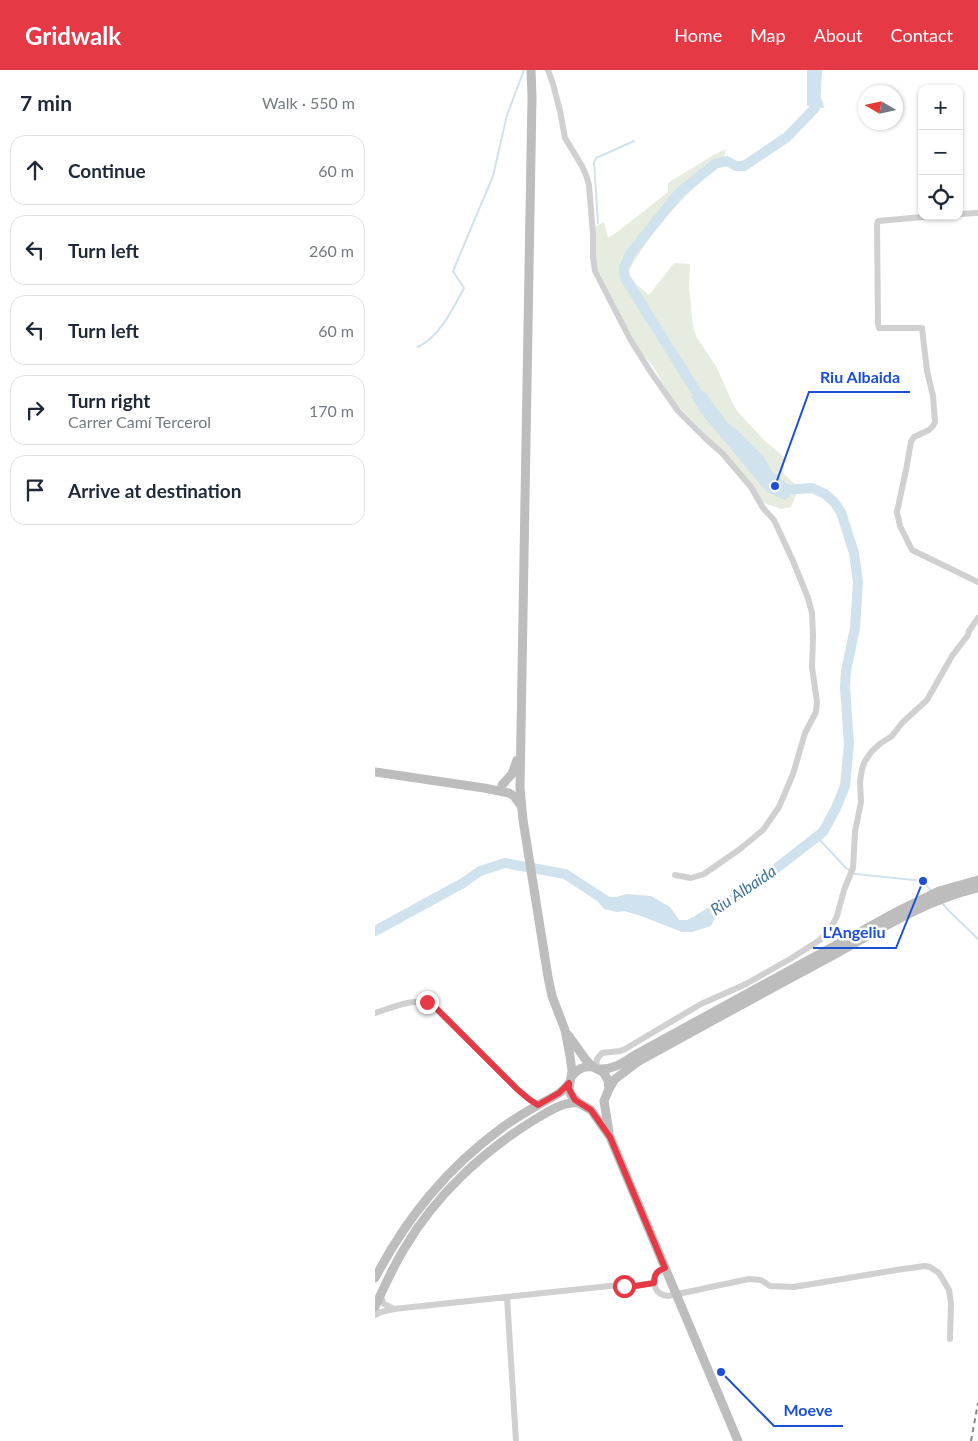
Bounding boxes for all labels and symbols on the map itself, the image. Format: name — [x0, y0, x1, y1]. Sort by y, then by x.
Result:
north arrow — [858, 85, 903, 130]
callout: Riu Albaida — [809, 361, 910, 392]
text: Riu Albaida — [820, 367, 900, 386]
water label: Riu Albaida — [706, 861, 779, 919]
callout: L'Angeliu — [813, 917, 896, 948]
text: L'Angeliu — [822, 922, 886, 941]
route end — [416, 991, 439, 1014]
route start — [613, 1275, 636, 1298]
callout: Moeve — [774, 1395, 843, 1426]
text: Moeve — [783, 1400, 833, 1419]

